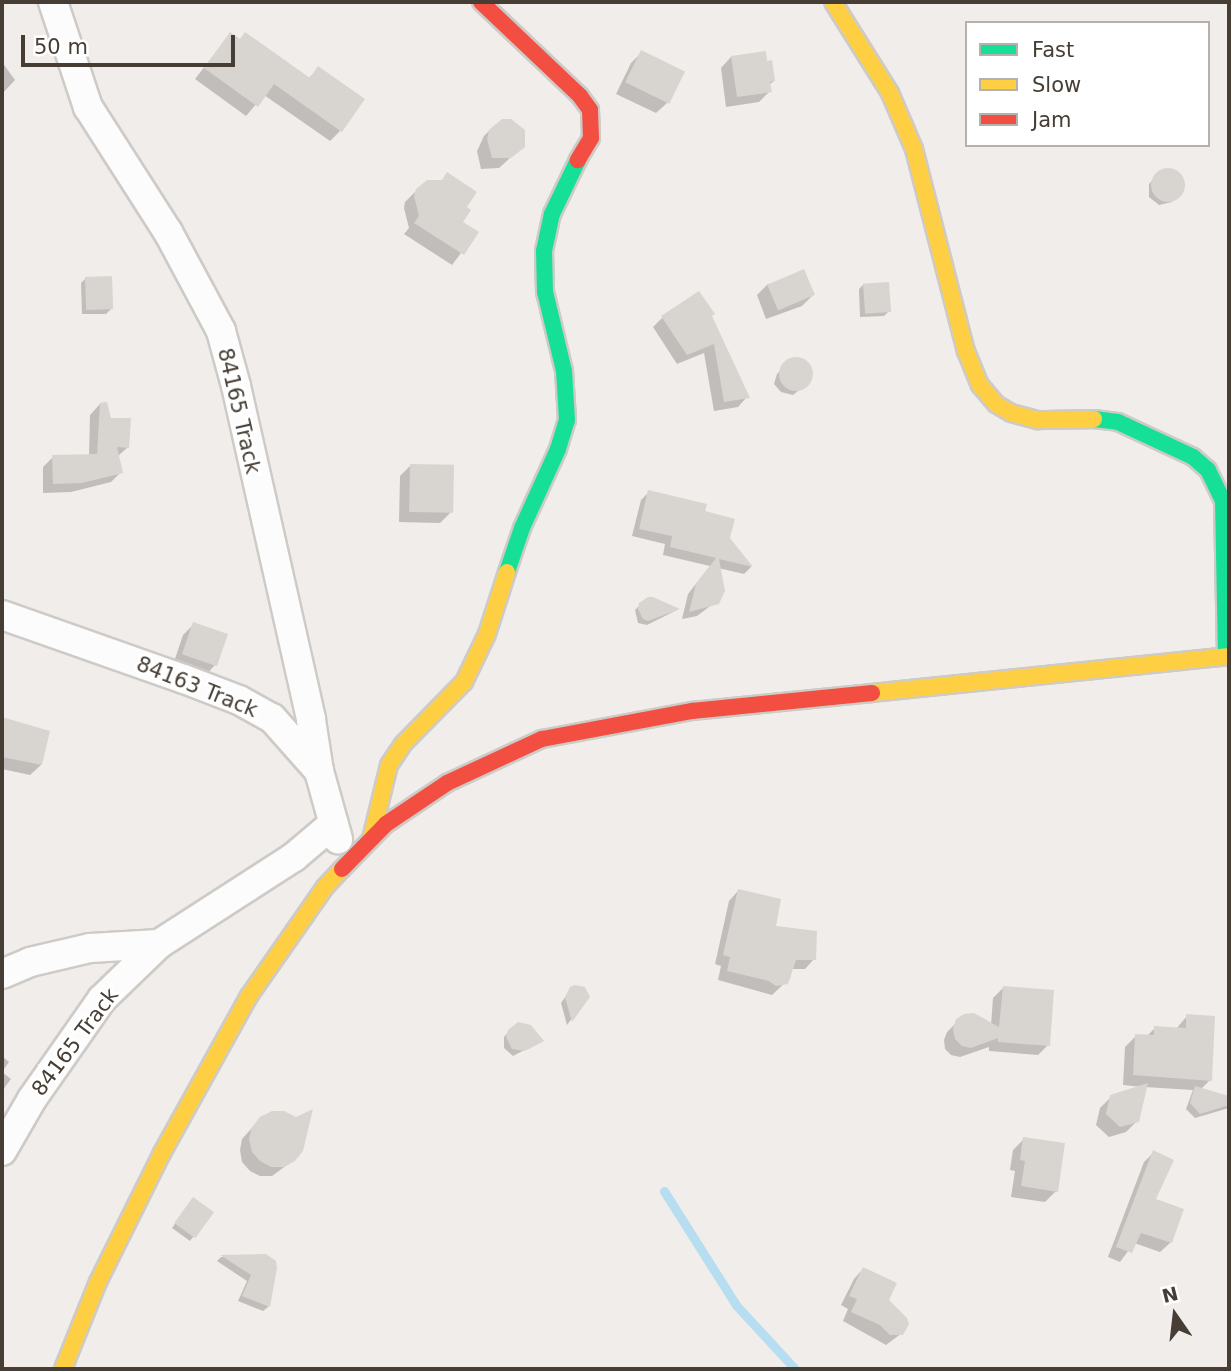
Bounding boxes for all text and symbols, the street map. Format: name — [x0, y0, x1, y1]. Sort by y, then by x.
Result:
scale bar — [24, 21, 238, 65]
legend — [965, 21, 1210, 147]
text: 50 m — [34, 35, 88, 59]
text: Fast — [1032, 38, 1074, 62]
text: Slow — [1032, 73, 1081, 97]
text: Jam — [1032, 108, 1072, 132]
street label: 84165 Track — [212, 346, 266, 476]
street label: 84163 Track — [133, 651, 261, 723]
street label: 84165 Track — [26, 983, 124, 1101]
north arrow — [1140, 1280, 1210, 1350]
text: N — [1160, 1282, 1180, 1307]

